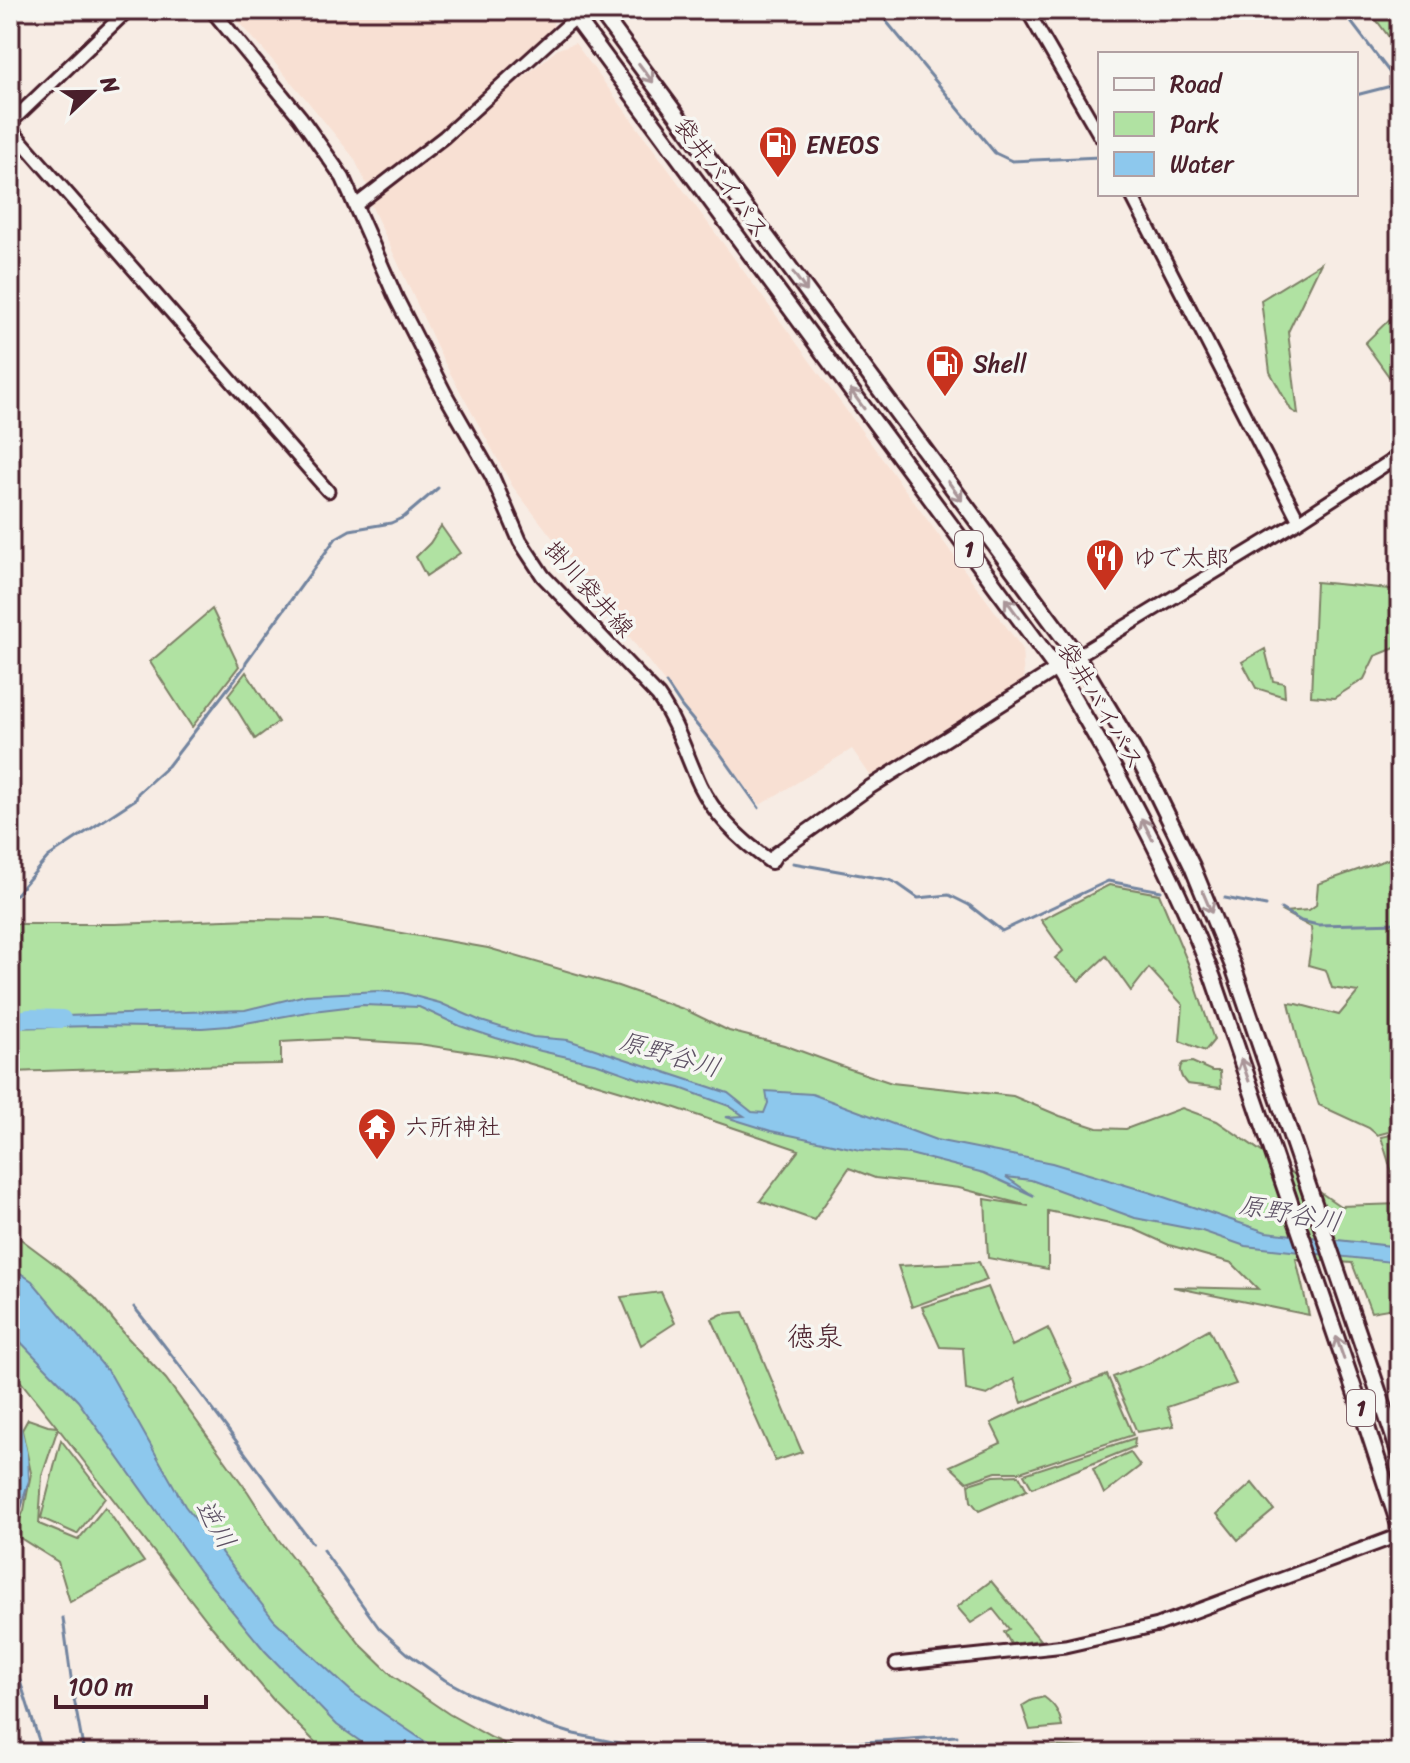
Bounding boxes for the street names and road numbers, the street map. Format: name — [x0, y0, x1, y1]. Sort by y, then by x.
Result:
street label: 袋井バイパス — [663, 108, 781, 248]
street label: 掛川袋井線 — [533, 530, 645, 648]
road number: 1 — [955, 531, 983, 567]
street label: 袋井バイパス — [1046, 634, 1156, 778]
road number: 1 — [1347, 1390, 1375, 1426]

